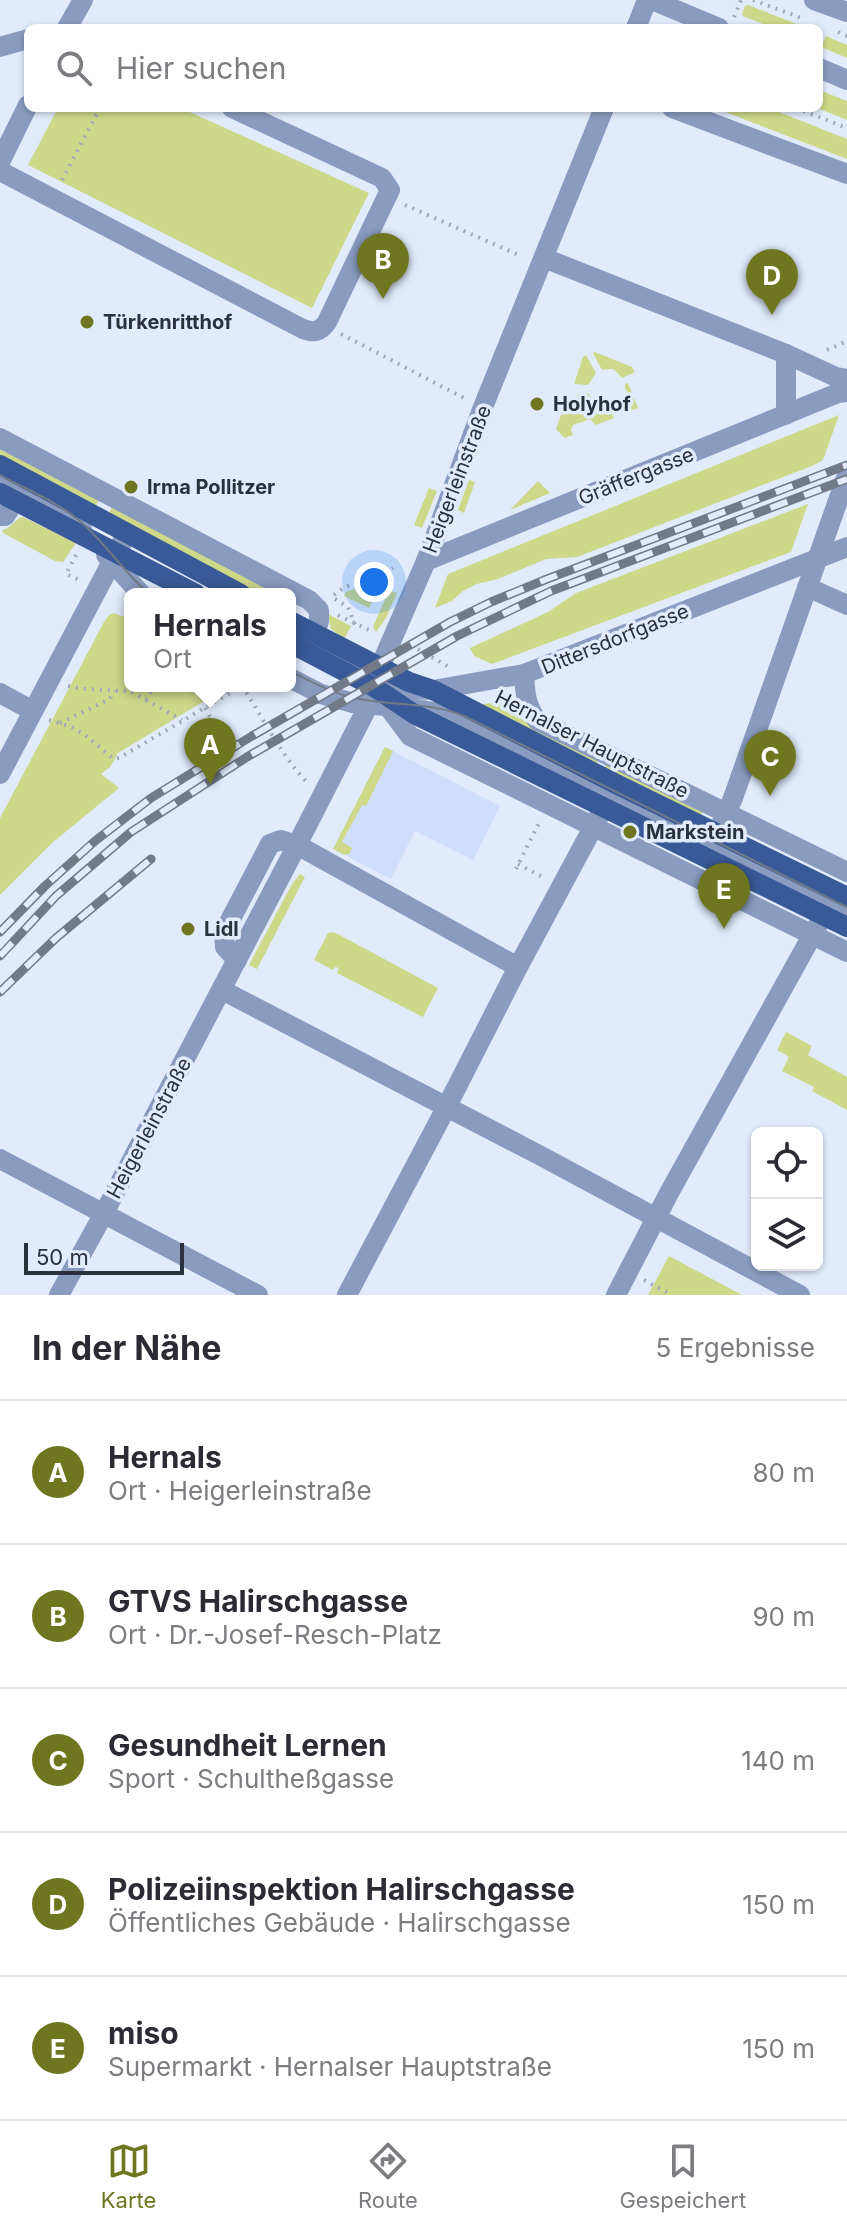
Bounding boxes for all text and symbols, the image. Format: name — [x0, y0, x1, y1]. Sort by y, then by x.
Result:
search box — [24, 24, 823, 112]
icon: search — [52, 46, 96, 90]
text: Hier suchen — [116, 50, 286, 86]
pin: B — [357, 233, 409, 299]
pin: D — [746, 249, 798, 315]
place label: Türkenritthof — [103, 310, 232, 334]
marker: Türkenritthof — [78, 313, 96, 331]
place label: Holyhof — [553, 392, 631, 416]
marker: Holyhof — [528, 395, 546, 413]
street label: Heigerleinstraße — [418, 402, 496, 556]
street label: Gräffergasse — [575, 442, 697, 510]
place label: Irma Pollitzer — [147, 475, 275, 499]
marker: Irma Pollitzer — [122, 478, 140, 496]
your location — [354, 562, 394, 602]
popup — [124, 588, 296, 692]
street label: Dittersdorfgasse — [538, 599, 692, 679]
text: Hernals — [153, 607, 267, 643]
text: Ort — [153, 643, 192, 674]
street label: Hernalser Hauptstraße — [491, 685, 693, 803]
pin: A — [184, 718, 236, 784]
pin: C — [744, 730, 796, 796]
place label: Markstein — [646, 820, 744, 844]
marker: Markstein — [621, 823, 639, 841]
pin: E — [698, 863, 750, 929]
place label: Lidl — [204, 917, 239, 941]
marker: Lidl — [179, 920, 197, 938]
street label: Heigerleinstraße — [102, 1053, 196, 1203]
map controls — [751, 1127, 823, 1271]
button: locate — [751, 1127, 823, 1199]
button: layers — [751, 1199, 823, 1271]
scale bar — [24, 1239, 184, 1275]
text: 50 m — [36, 1244, 89, 1270]
text: In der Nähe — [32, 1327, 221, 1368]
text: 5 Ergebnisse — [656, 1332, 815, 1363]
text: Hernals — [108, 1439, 222, 1475]
text: A — [48, 1457, 68, 1488]
text: 80 m — [752, 1457, 815, 1488]
text: Ort · Heigerleinstraße — [108, 1475, 372, 1506]
text: GTVS Halirschgasse — [108, 1583, 408, 1619]
text: B — [49, 1601, 67, 1632]
text: 90 m — [752, 1601, 815, 1632]
text: Ort · Dr.-Josef-Resch-Platz — [108, 1619, 442, 1650]
text: Gesundheit Lernen — [108, 1727, 387, 1763]
text: C — [48, 1745, 68, 1776]
text: 140 m — [741, 1745, 815, 1776]
text: Sport · Schultheßgasse — [108, 1763, 394, 1794]
text: Polizeiinspektion Halirschgasse — [108, 1871, 575, 1907]
text: D — [49, 1889, 67, 1920]
text: 150 m — [742, 1889, 815, 1920]
text: Öffentliches Gebäude · Halirschgasse — [108, 1907, 571, 1938]
text: miso — [108, 2015, 179, 2051]
text: E — [50, 2033, 66, 2064]
text: 150 m — [742, 2033, 815, 2064]
text: Supermarkt · Hernalser Hauptstraße — [108, 2051, 552, 2082]
tab: Karte — [101, 2139, 156, 2213]
tab: Route — [358, 2139, 418, 2213]
tab: Gespeichert — [619, 2139, 746, 2213]

